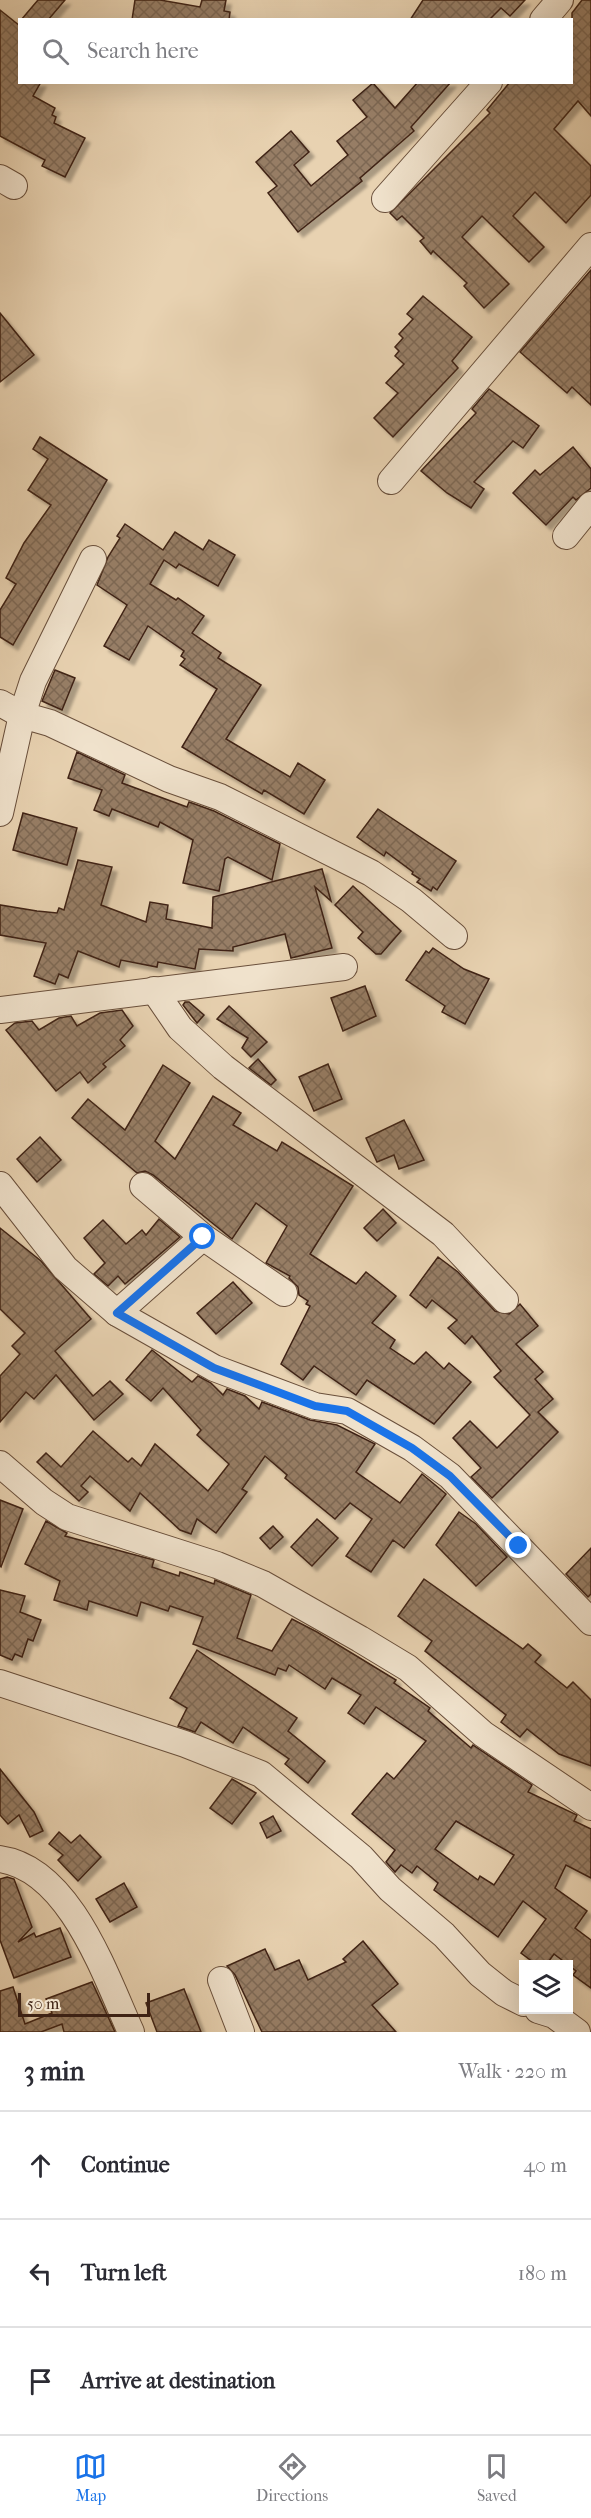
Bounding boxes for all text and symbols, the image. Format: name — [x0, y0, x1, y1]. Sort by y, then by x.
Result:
search box — [18, 18, 573, 84]
icon: search — [39, 35, 72, 68]
text: Search here — [87, 38, 199, 64]
route start — [189, 1223, 215, 1249]
route end — [505, 1532, 531, 1558]
map controls — [519, 1960, 573, 2014]
button: layers — [519, 1960, 573, 2014]
scale bar — [18, 1990, 150, 2018]
text: 50 m — [27, 1994, 59, 2013]
text: 3 min — [24, 2056, 85, 2087]
text: Walk · 220 m — [459, 2060, 567, 2083]
icon: ahead — [24, 2149, 57, 2182]
text: Continue — [81, 2152, 170, 2178]
text: 40 m — [523, 2154, 567, 2177]
icon: left — [24, 2257, 57, 2290]
text: Turn left — [81, 2260, 167, 2286]
text: 180 m — [518, 2262, 567, 2285]
icon: arrive — [24, 2365, 57, 2398]
text: Arrive at destination — [81, 2368, 275, 2394]
tab: Map — [74, 2450, 107, 2505]
tab: Directions — [256, 2450, 328, 2505]
tab: Saved — [477, 2450, 517, 2505]

